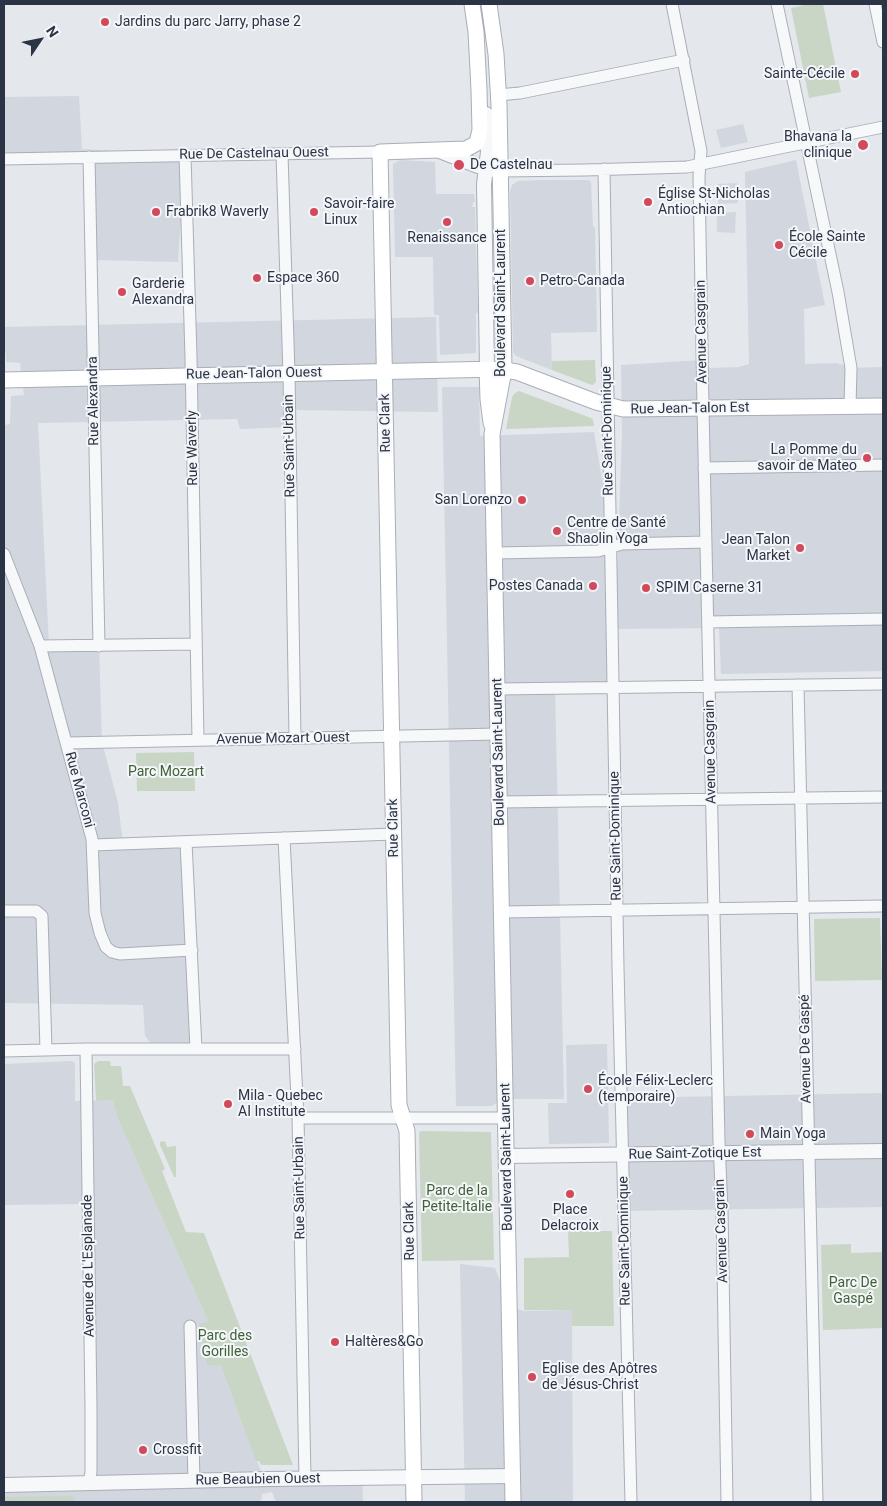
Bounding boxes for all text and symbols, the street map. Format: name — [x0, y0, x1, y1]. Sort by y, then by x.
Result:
place label: Jardins du parc Jarry, phase 2 — [115, 14, 301, 30]
north arrow — [15, 15, 65, 65]
marker: Jardins du parc Jarry, phase 2 — [99, 16, 111, 28]
text: N — [43, 23, 62, 40]
place label: Sainte-Cécile — [764, 66, 845, 82]
marker: Sainte-Cécile — [849, 68, 861, 80]
place label: Bhavana la clinique — [784, 129, 852, 162]
marker: Bhavana la clinique — [856, 138, 870, 152]
street label: Rue De Castelnau Ouest — [179, 144, 329, 164]
place label: De Castelnau — [470, 157, 553, 173]
marker: De Castelnau — [452, 158, 466, 172]
place label: Église St-Nicholas Antiochian — [658, 186, 770, 218]
place label: Savoir-faire Linux — [324, 196, 394, 228]
marker: Église St-Nicholas Antiochian — [642, 196, 654, 208]
place label: Frabrik8 Waverly — [166, 204, 269, 220]
marker: Frabrik8 Waverly — [150, 206, 162, 218]
marker: Savoir-faire Linux — [308, 206, 320, 218]
marker: Renaissance — [441, 216, 453, 228]
street label: Boulevard Saint-Laurent — [493, 229, 509, 377]
place label: École Sainte Cécile — [789, 229, 866, 262]
place label: Renaissance — [407, 230, 487, 246]
marker: École Sainte Cécile — [773, 239, 785, 251]
place label: Espace 360 — [267, 270, 339, 286]
marker: Espace 360 — [251, 272, 263, 284]
place label: Petro-Canada — [540, 273, 625, 289]
marker: Petro-Canada — [524, 275, 536, 287]
place label: Garderie Alexandra — [132, 276, 194, 308]
street label: Avenue Casgrain — [693, 280, 711, 384]
marker: Garderie Alexandra — [116, 286, 128, 298]
street label: Rue Alexandra — [85, 356, 103, 446]
street label: Rue Jean-Talon Ouest — [186, 364, 322, 384]
street label: Rue Saint-Dominique — [598, 366, 618, 496]
street label: Rue Clark — [377, 393, 395, 453]
street label: Rue Saint-Urbain — [281, 394, 299, 498]
street label: Rue Jean-Talon Est — [630, 400, 750, 418]
street label: Rue Waverly — [184, 410, 202, 486]
place label: La Pomme du savoir de Mateo — [757, 442, 857, 474]
marker: La Pomme du savoir de Mateo — [861, 452, 873, 464]
place label: San Lorenzo — [435, 492, 512, 508]
marker: San Lorenzo — [516, 494, 528, 506]
place label: Centre de Santé Shaolin Yoga — [567, 515, 666, 548]
marker: Centre de Santé Shaolin Yoga — [551, 525, 563, 537]
place label: Jean Talon Market — [722, 532, 790, 564]
marker: Jean Talon Market — [794, 542, 806, 554]
place label: Postes Canada — [489, 578, 583, 594]
marker: Postes Canada — [587, 580, 599, 592]
place label: SPIM Caserne 31 — [656, 580, 763, 596]
marker: SPIM Caserne 31 — [640, 582, 652, 594]
street label: Boulevard Saint-Laurent — [489, 678, 509, 826]
street label: Avenue Casgrain — [702, 700, 720, 804]
street label: Avenue Mozart Ouest — [216, 729, 350, 749]
street label: Rue Marconi — [61, 750, 97, 830]
park label: Parc Mozart — [128, 764, 204, 780]
street label: Rue Saint-Dominique — [606, 771, 626, 901]
street label: Rue Clark — [385, 798, 403, 858]
street label: Avenue De Gaspé — [797, 994, 815, 1104]
place label: École Félix-Leclerc (temporaire) — [598, 1073, 713, 1106]
street label: Boulevard Saint-Laurent — [497, 1083, 517, 1231]
marker: École Félix-Leclerc (temporaire) — [582, 1083, 594, 1095]
place label: Mila - Quebec AI Institute — [238, 1088, 323, 1120]
marker: Mila - Quebec AI Institute — [222, 1098, 234, 1110]
place label: Main Yoga — [760, 1126, 826, 1142]
marker: Main Yoga — [744, 1128, 756, 1140]
street label: Rue Saint-Urbain — [291, 1136, 309, 1240]
street label: Rue Saint-Zotique Est — [628, 1144, 762, 1164]
street label: Rue Saint-Dominique — [615, 1176, 635, 1306]
street label: Avenue Casgrain — [712, 1179, 732, 1283]
park label: Parc de la Petite-Italie — [422, 1183, 492, 1216]
marker: Place Delacroix — [564, 1188, 576, 1200]
street label: Avenue de L'Esplanade — [79, 1194, 99, 1338]
street label: Rue Clark — [401, 1201, 419, 1261]
place label: Place Delacroix — [541, 1202, 599, 1234]
park label: Parc De Gaspé — [829, 1275, 877, 1308]
park label: Parc des Gorilles — [198, 1328, 252, 1360]
place label: Haltères&Go — [345, 1334, 424, 1350]
marker: Haltères&Go — [329, 1336, 341, 1348]
place label: Eglise des Apôtres de Jésus-Christ — [542, 1361, 657, 1394]
marker: Eglise des Apôtres de Jésus-Christ — [526, 1371, 538, 1383]
place label: Crossfit — [153, 1442, 201, 1458]
marker: Crossfit — [137, 1444, 149, 1456]
street label: Rue Beaubien Ouest — [195, 1471, 321, 1489]

